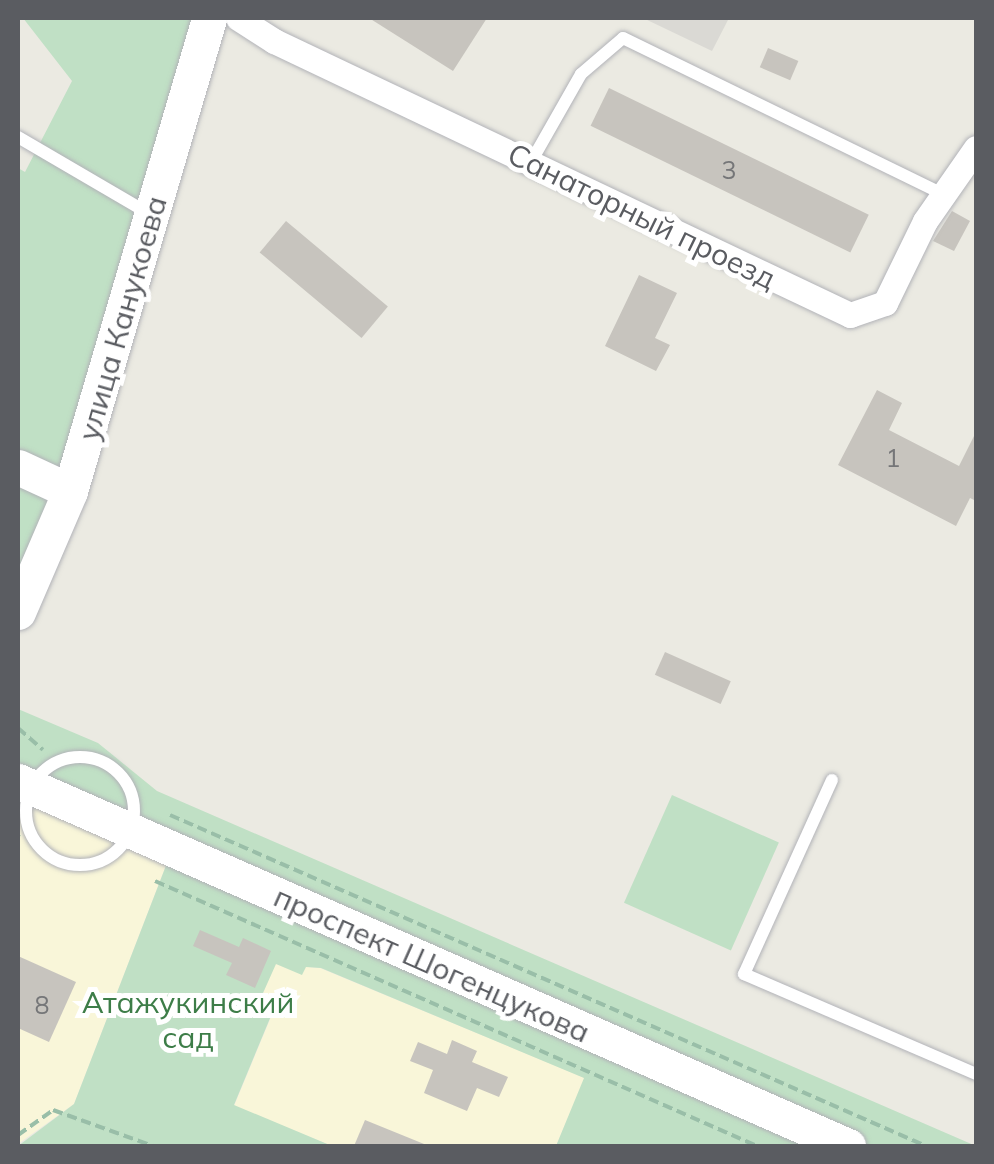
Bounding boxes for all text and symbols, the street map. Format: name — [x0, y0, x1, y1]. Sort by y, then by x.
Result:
street label: Санаторный проезд — [502, 135, 782, 297]
house number: 3 — [722, 155, 736, 185]
street label: улица Канукоева — [70, 192, 174, 444]
house number: 1 — [886, 443, 900, 473]
street label: проспект Шогенцукова — [269, 878, 595, 1050]
park label: Атажукинский сад — [82, 984, 294, 1054]
house number: 8 — [35, 990, 49, 1020]

